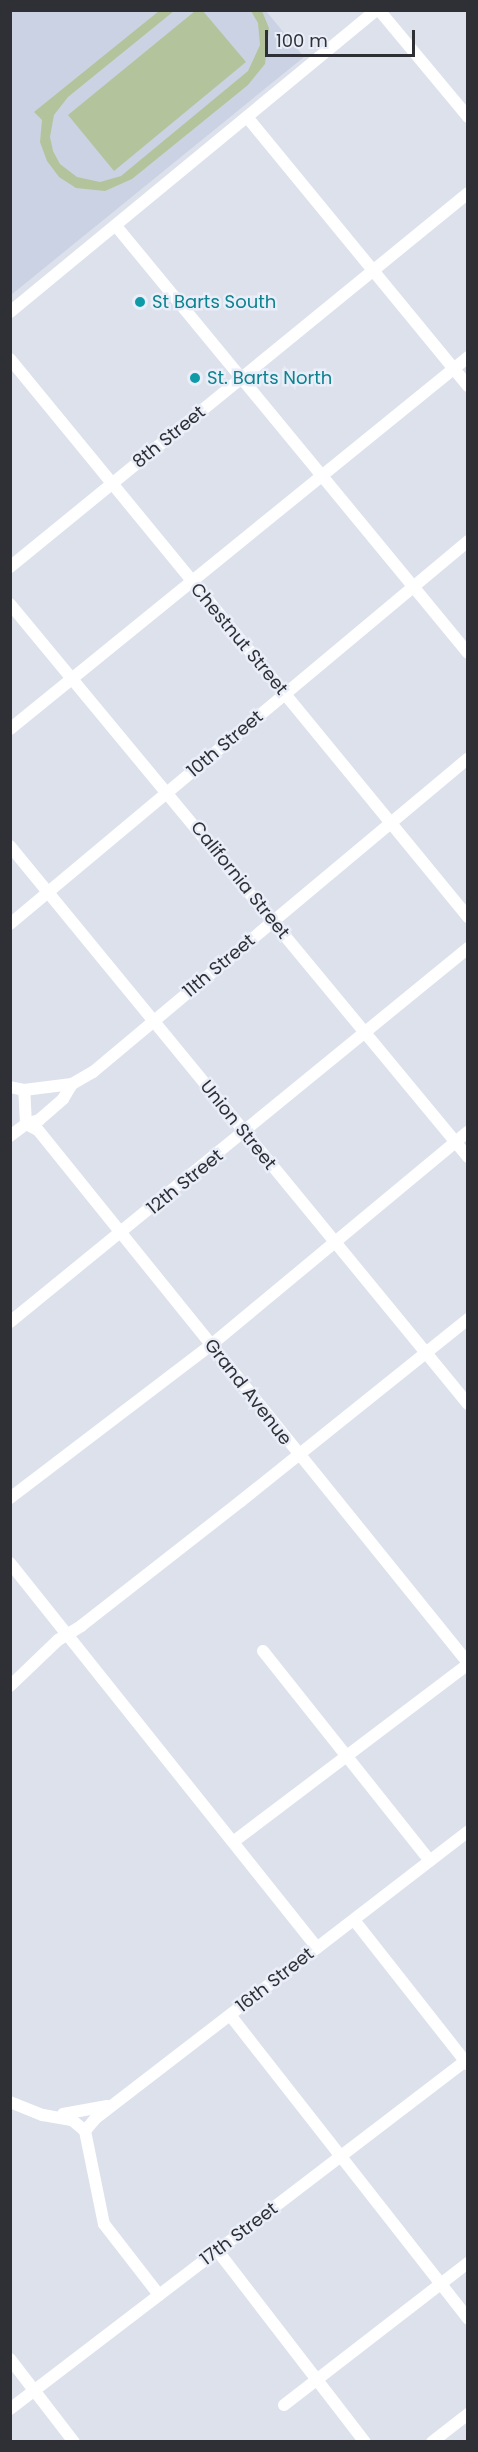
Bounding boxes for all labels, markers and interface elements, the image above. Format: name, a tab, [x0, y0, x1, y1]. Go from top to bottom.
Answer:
scale bar	[268, 18, 418, 56]
text: 100 m	[276, 28, 328, 53]
place label: St Barts South	[152, 291, 276, 313]
marker: St Barts South	[133, 295, 147, 309]
place label: St. Barts North	[207, 367, 332, 389]
marker: St. Barts North	[188, 371, 202, 385]
street label: 8th Street	[128, 401, 210, 473]
street label: Chestnut Street	[186, 579, 292, 699]
street label: 10th Street	[183, 706, 267, 782]
street label: California Street	[186, 817, 294, 943]
street label: 11th Street	[179, 930, 259, 1002]
street label: Union Street	[195, 1076, 281, 1174]
street label: 12th Street	[143, 1145, 227, 1219]
street label: Grand Avenue	[200, 1335, 296, 1449]
street label: 16th Street	[232, 1943, 318, 2017]
street label: 17th Street	[196, 2198, 282, 2270]

